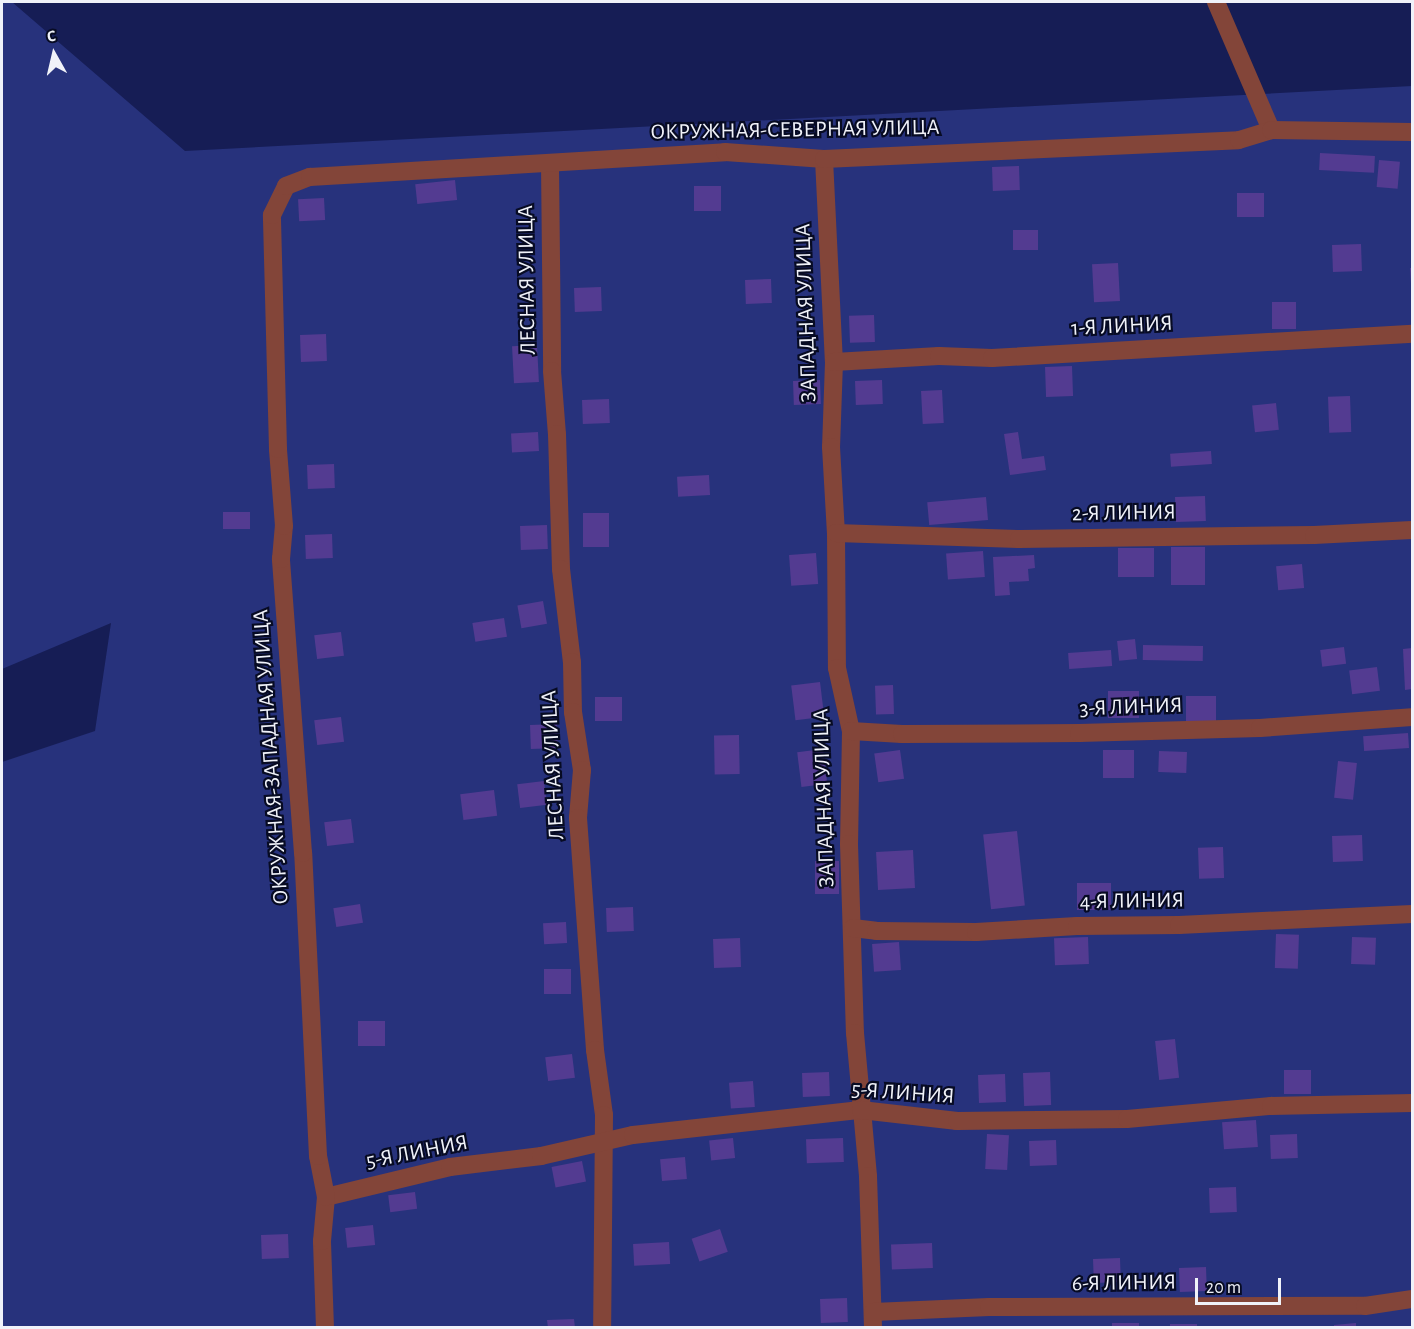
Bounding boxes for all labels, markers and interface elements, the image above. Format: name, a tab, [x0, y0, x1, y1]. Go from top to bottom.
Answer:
north arrow	[24, 24, 84, 84]
text: С	[46, 28, 57, 45]
street label: ОКРУЖНАЯ-СЕВЕРНАЯ УЛИЦА	[650, 114, 940, 146]
street label: ЛЕСНАЯ УЛИЦА	[512, 205, 542, 355]
street label: ЗАПАДНАЯ УЛИЦА	[790, 223, 822, 403]
street label: 1-Я ЛИНИЯ	[1071, 310, 1173, 342]
street label: 2-Я ЛИНИЯ	[1072, 499, 1176, 527]
street label: ОКРУЖНАЯ-ЗАПАДНАЯ УЛИЦА	[248, 609, 294, 905]
street label: ЛЕСНАЯ УЛИЦА	[536, 690, 570, 840]
street label: 3-Я ЛИНИЯ	[1079, 692, 1183, 722]
street label: ЗАПАДНАЯ УЛИЦА	[808, 708, 840, 888]
street label: 4-Я ЛИНИЯ	[1079, 887, 1185, 915]
street label: 5-Я ЛИНИЯ	[851, 1076, 955, 1110]
street label: 5-Я ЛИНИЯ	[364, 1129, 470, 1175]
scale bar	[1198, 1266, 1284, 1304]
street label: 6-Я ЛИНИЯ	[1072, 1269, 1176, 1297]
text: 20 m	[1206, 1279, 1241, 1297]

